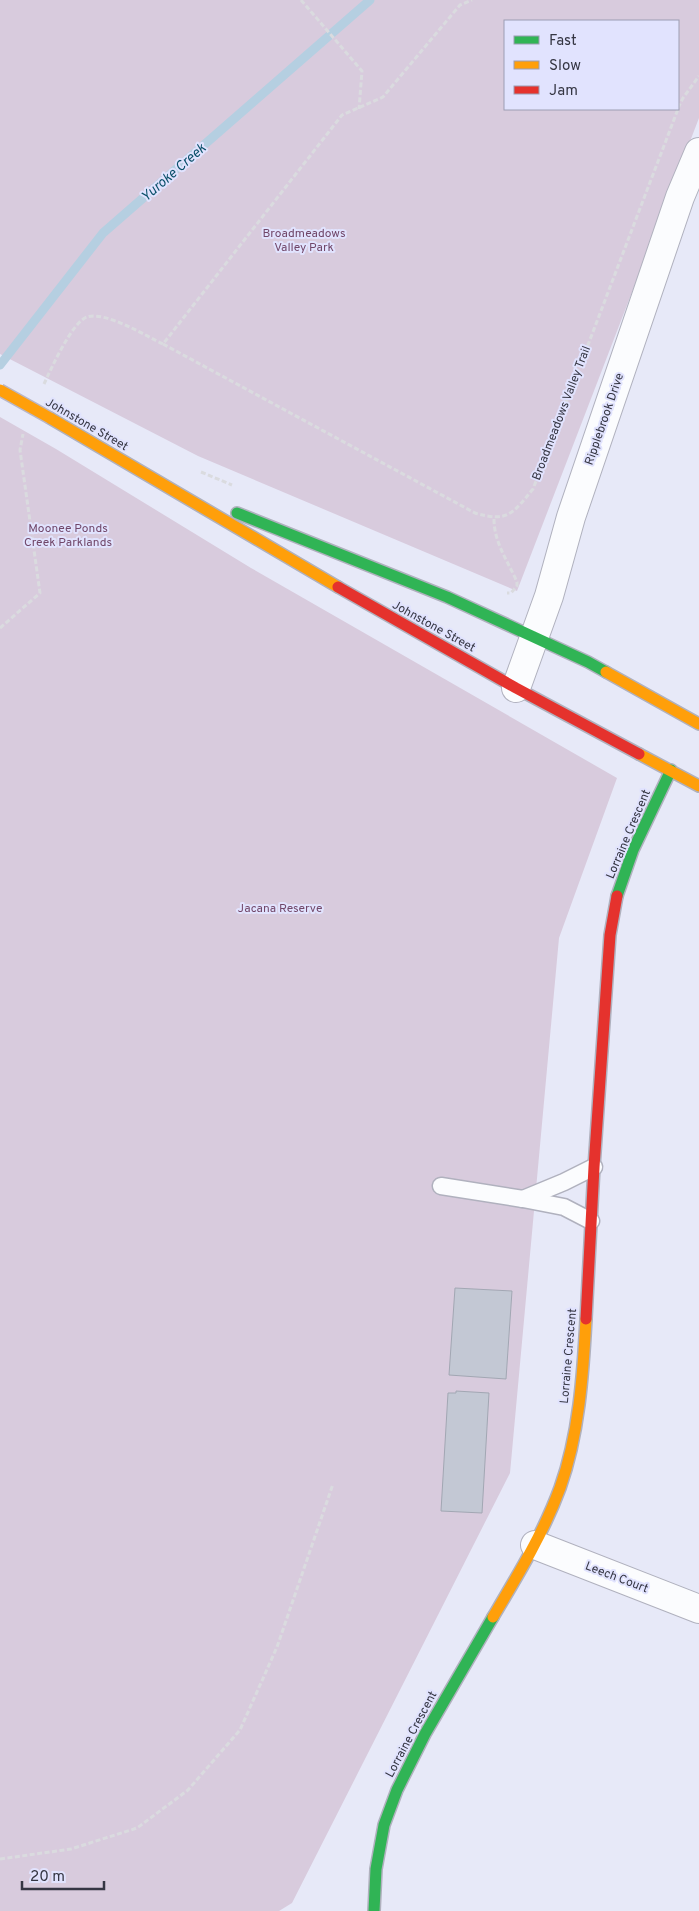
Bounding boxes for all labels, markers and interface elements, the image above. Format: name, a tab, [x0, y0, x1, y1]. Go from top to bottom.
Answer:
legend	[504, 20, 679, 110]
text: Fast	[549, 32, 577, 51]
text: Slow	[549, 57, 581, 76]
text: Jam	[549, 82, 578, 101]
water label: Yuroke Creek	[138, 140, 211, 206]
park label: Broadmeadows Valley Park	[262, 226, 346, 256]
street label: Broadmeadows Valley Trail	[529, 344, 595, 483]
street label: Ripplebrook Drive	[582, 371, 628, 467]
street label: Johnstone Street	[42, 395, 131, 455]
park label: Moonee Ponds Creek Parklands	[24, 521, 112, 551]
street label: Johnstone Street	[389, 597, 478, 656]
street label: Lorraine Crescent	[603, 787, 655, 882]
park label: Jacana Reserve	[238, 901, 322, 917]
street label: Lorraine Crescent	[557, 1308, 581, 1404]
street label: Leech Court	[583, 1559, 650, 1597]
street label: Lorraine Crescent	[382, 1688, 441, 1780]
scale bar	[22, 1858, 105, 1890]
text: 20 m	[30, 1868, 65, 1887]

